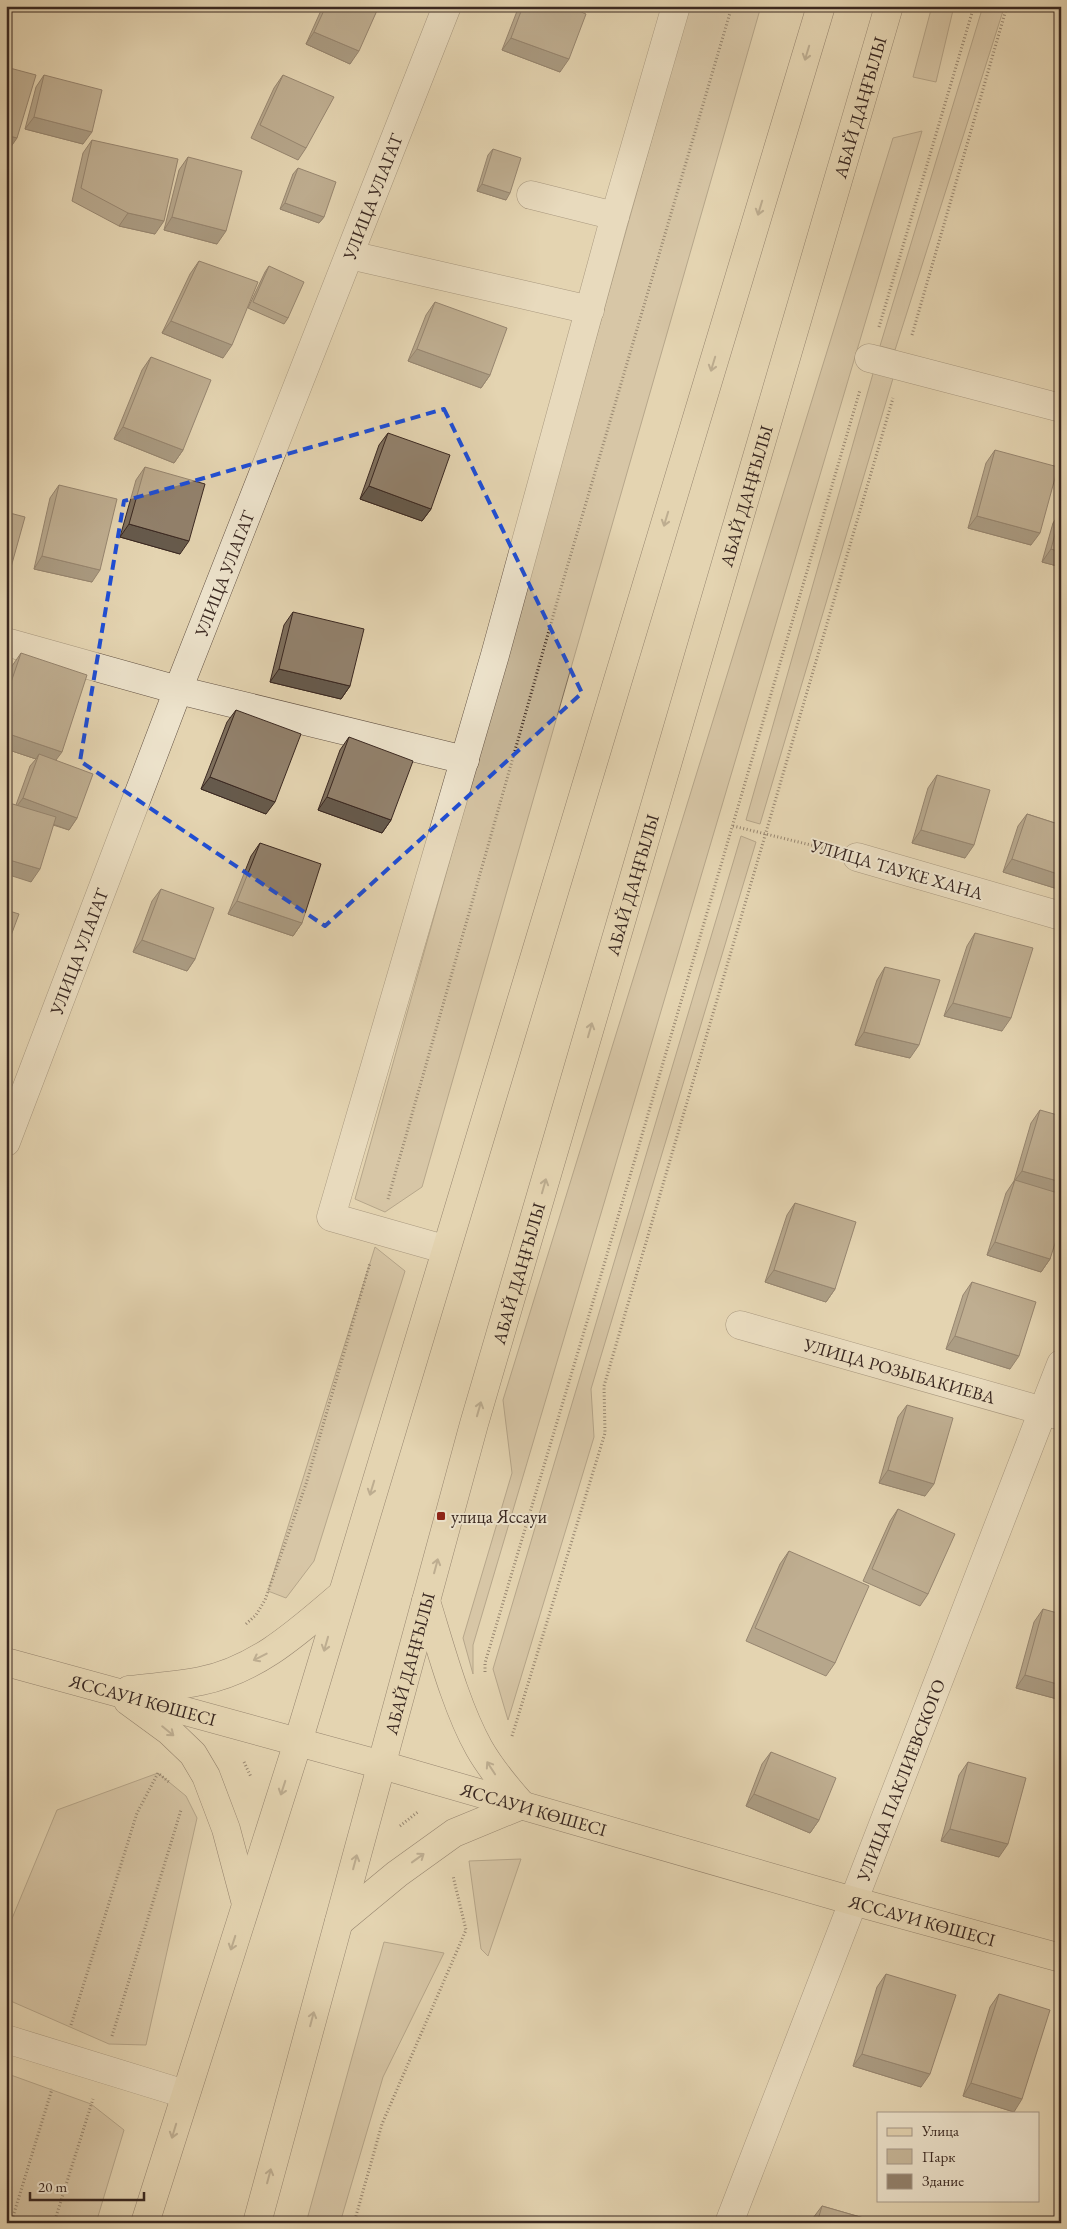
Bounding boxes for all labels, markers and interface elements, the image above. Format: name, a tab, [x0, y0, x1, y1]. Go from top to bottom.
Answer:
street label: АБАЙ ДАҢҒЫЛЫ	[828, 33, 891, 182]
one-way arrow	[802, 45, 811, 60]
street label: УЛИЦА УЛАГАТ	[337, 129, 408, 264]
one-way arrow	[754, 200, 764, 216]
one-way arrow	[707, 356, 717, 372]
street label: АБАЙ ДАҢҒЫЛЫ	[714, 422, 777, 570]
street label: УЛИЦА УЛАГАТ	[188, 506, 259, 641]
one-way arrow	[660, 511, 670, 527]
street label: АБАЙ ДАҢҒЫЛЫ	[600, 811, 664, 959]
street label: УЛИЦА ТАУКЕ ХАНА	[807, 833, 987, 905]
street label: УЛИЦА УЛАГАТ	[44, 884, 113, 1019]
one-way arrow	[585, 1022, 595, 1038]
one-way arrow	[539, 1178, 549, 1194]
street label: АБАЙ ДАҢҒЫЛЫ	[486, 1200, 550, 1348]
street label: УЛИЦА РОЗЫБАКИЕВА	[800, 1332, 999, 1409]
one-way arrow	[474, 1402, 484, 1418]
one-way arrow	[367, 1480, 377, 1496]
place label: улица Яссауи	[451, 1505, 548, 1528]
marker: улица Яссауи	[435, 1510, 447, 1522]
one-way arrow	[432, 1558, 441, 1574]
street label: АБАЙ ДАҢҒЫЛЫ	[378, 1589, 439, 1738]
one-way arrow	[321, 1636, 331, 1652]
one-way arrow	[253, 1653, 268, 1662]
street label: ЯССАУИ КӨШЕСІ	[66, 1668, 219, 1731]
street label: УЛИЦА ПАКЛИЕВСКОГО	[850, 1675, 950, 1885]
one-way arrow	[161, 1726, 174, 1737]
one-way arrow	[486, 1761, 496, 1775]
street label: ЯССАУИ КӨШЕСІ	[457, 1777, 610, 1841]
one-way arrow	[277, 1780, 287, 1796]
one-way arrow	[411, 1853, 425, 1863]
one-way arrow	[351, 1855, 361, 1871]
street label: ЯССАУИ КӨШЕСІ	[846, 1889, 998, 1951]
one-way arrow	[228, 1935, 238, 1951]
one-way arrow	[308, 2011, 318, 2027]
legend	[877, 2112, 1040, 2202]
text: Улица	[921, 2121, 959, 2140]
one-way arrow	[168, 2123, 178, 2139]
text: Парк	[922, 2147, 955, 2166]
one-way arrow	[265, 2168, 275, 2184]
scale bar	[30, 2169, 144, 2201]
text: Здание	[922, 2171, 964, 2190]
text: 20 m	[38, 2177, 67, 2196]

